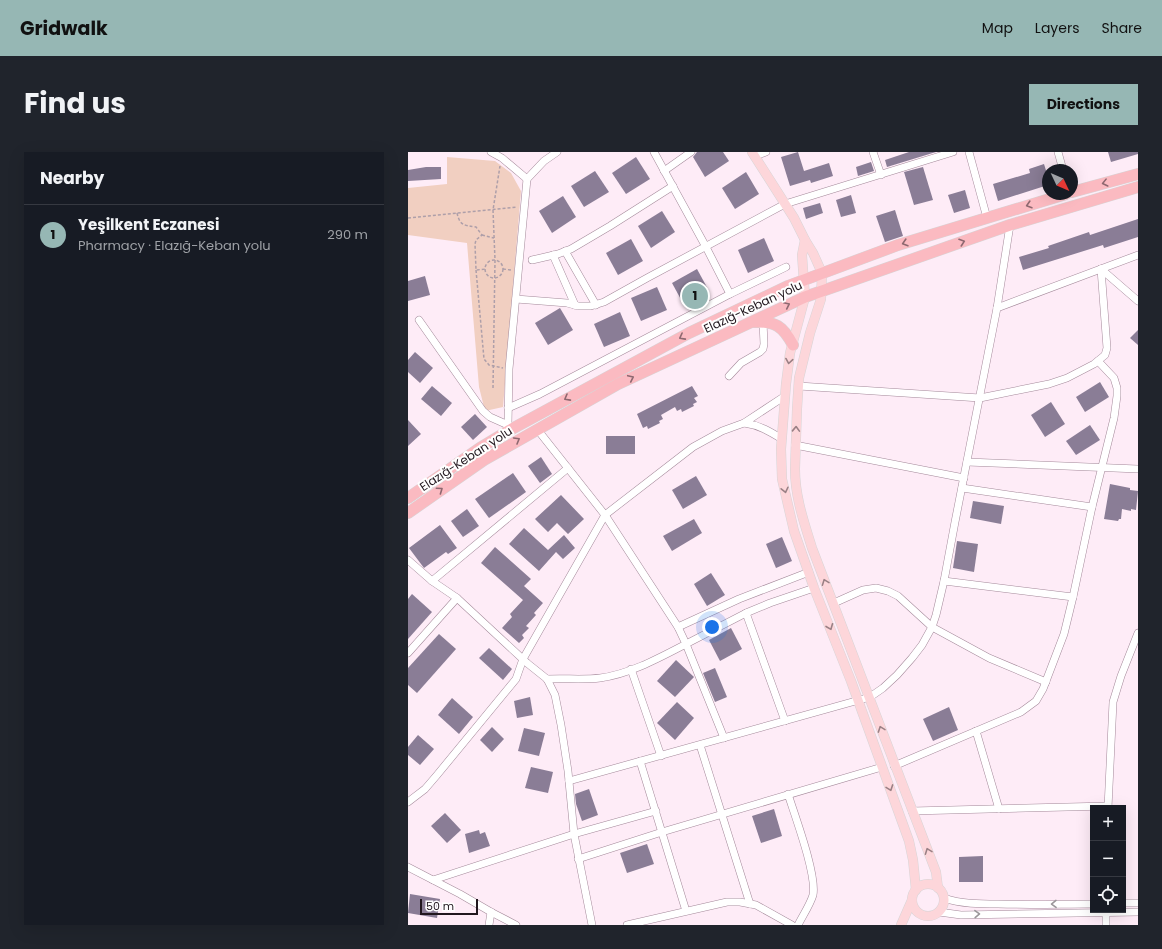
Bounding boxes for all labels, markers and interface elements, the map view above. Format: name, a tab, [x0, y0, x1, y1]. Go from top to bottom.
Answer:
text: Gridwalk	[20, 15, 108, 42]
text: Map	[982, 18, 1013, 38]
text: Layers	[1035, 18, 1079, 38]
text: Share	[1101, 18, 1142, 38]
text: Find us	[24, 84, 126, 123]
button: Directions	[1029, 84, 1138, 125]
north arrow	[1042, 164, 1078, 200]
text: Nearby	[40, 166, 104, 190]
one-way arrow	[1102, 178, 1108, 186]
one-way arrow	[1026, 200, 1033, 209]
text: Yeşilkent Eczanesi	[78, 214, 219, 235]
text: 1	[51, 225, 55, 244]
text: 290 m	[327, 225, 368, 244]
text: Pharmacy · Elazığ-Keban yolu	[78, 236, 271, 255]
one-way arrow	[901, 238, 908, 247]
one-way arrow	[958, 238, 965, 247]
street label: Elazığ-Keban yolu	[701, 276, 805, 337]
pin: 1	[682, 281, 708, 311]
one-way arrow	[783, 302, 790, 310]
one-way arrow	[679, 332, 686, 340]
one-way arrow	[785, 358, 794, 364]
one-way arrow	[627, 375, 635, 383]
one-way arrow	[564, 394, 571, 401]
street label: Elazığ-Keban yolu	[416, 422, 515, 495]
one-way arrow	[792, 426, 800, 432]
one-way arrow	[513, 438, 520, 445]
one-way arrow	[436, 487, 443, 495]
one-way arrow	[780, 487, 788, 494]
one-way arrow	[822, 578, 830, 585]
your location	[702, 617, 722, 637]
one-way arrow	[825, 623, 833, 630]
one-way arrow	[878, 726, 886, 733]
one-way arrow	[885, 784, 893, 791]
map controls	[1090, 805, 1126, 913]
button: +	[1090, 805, 1126, 841]
button: −	[1090, 841, 1126, 877]
one-way arrow	[924, 847, 932, 854]
button: locate	[1090, 877, 1126, 913]
scale bar	[420, 897, 478, 916]
text: 50 m	[426, 898, 454, 914]
one-way arrow	[1051, 900, 1057, 908]
one-way arrow	[974, 910, 980, 918]

